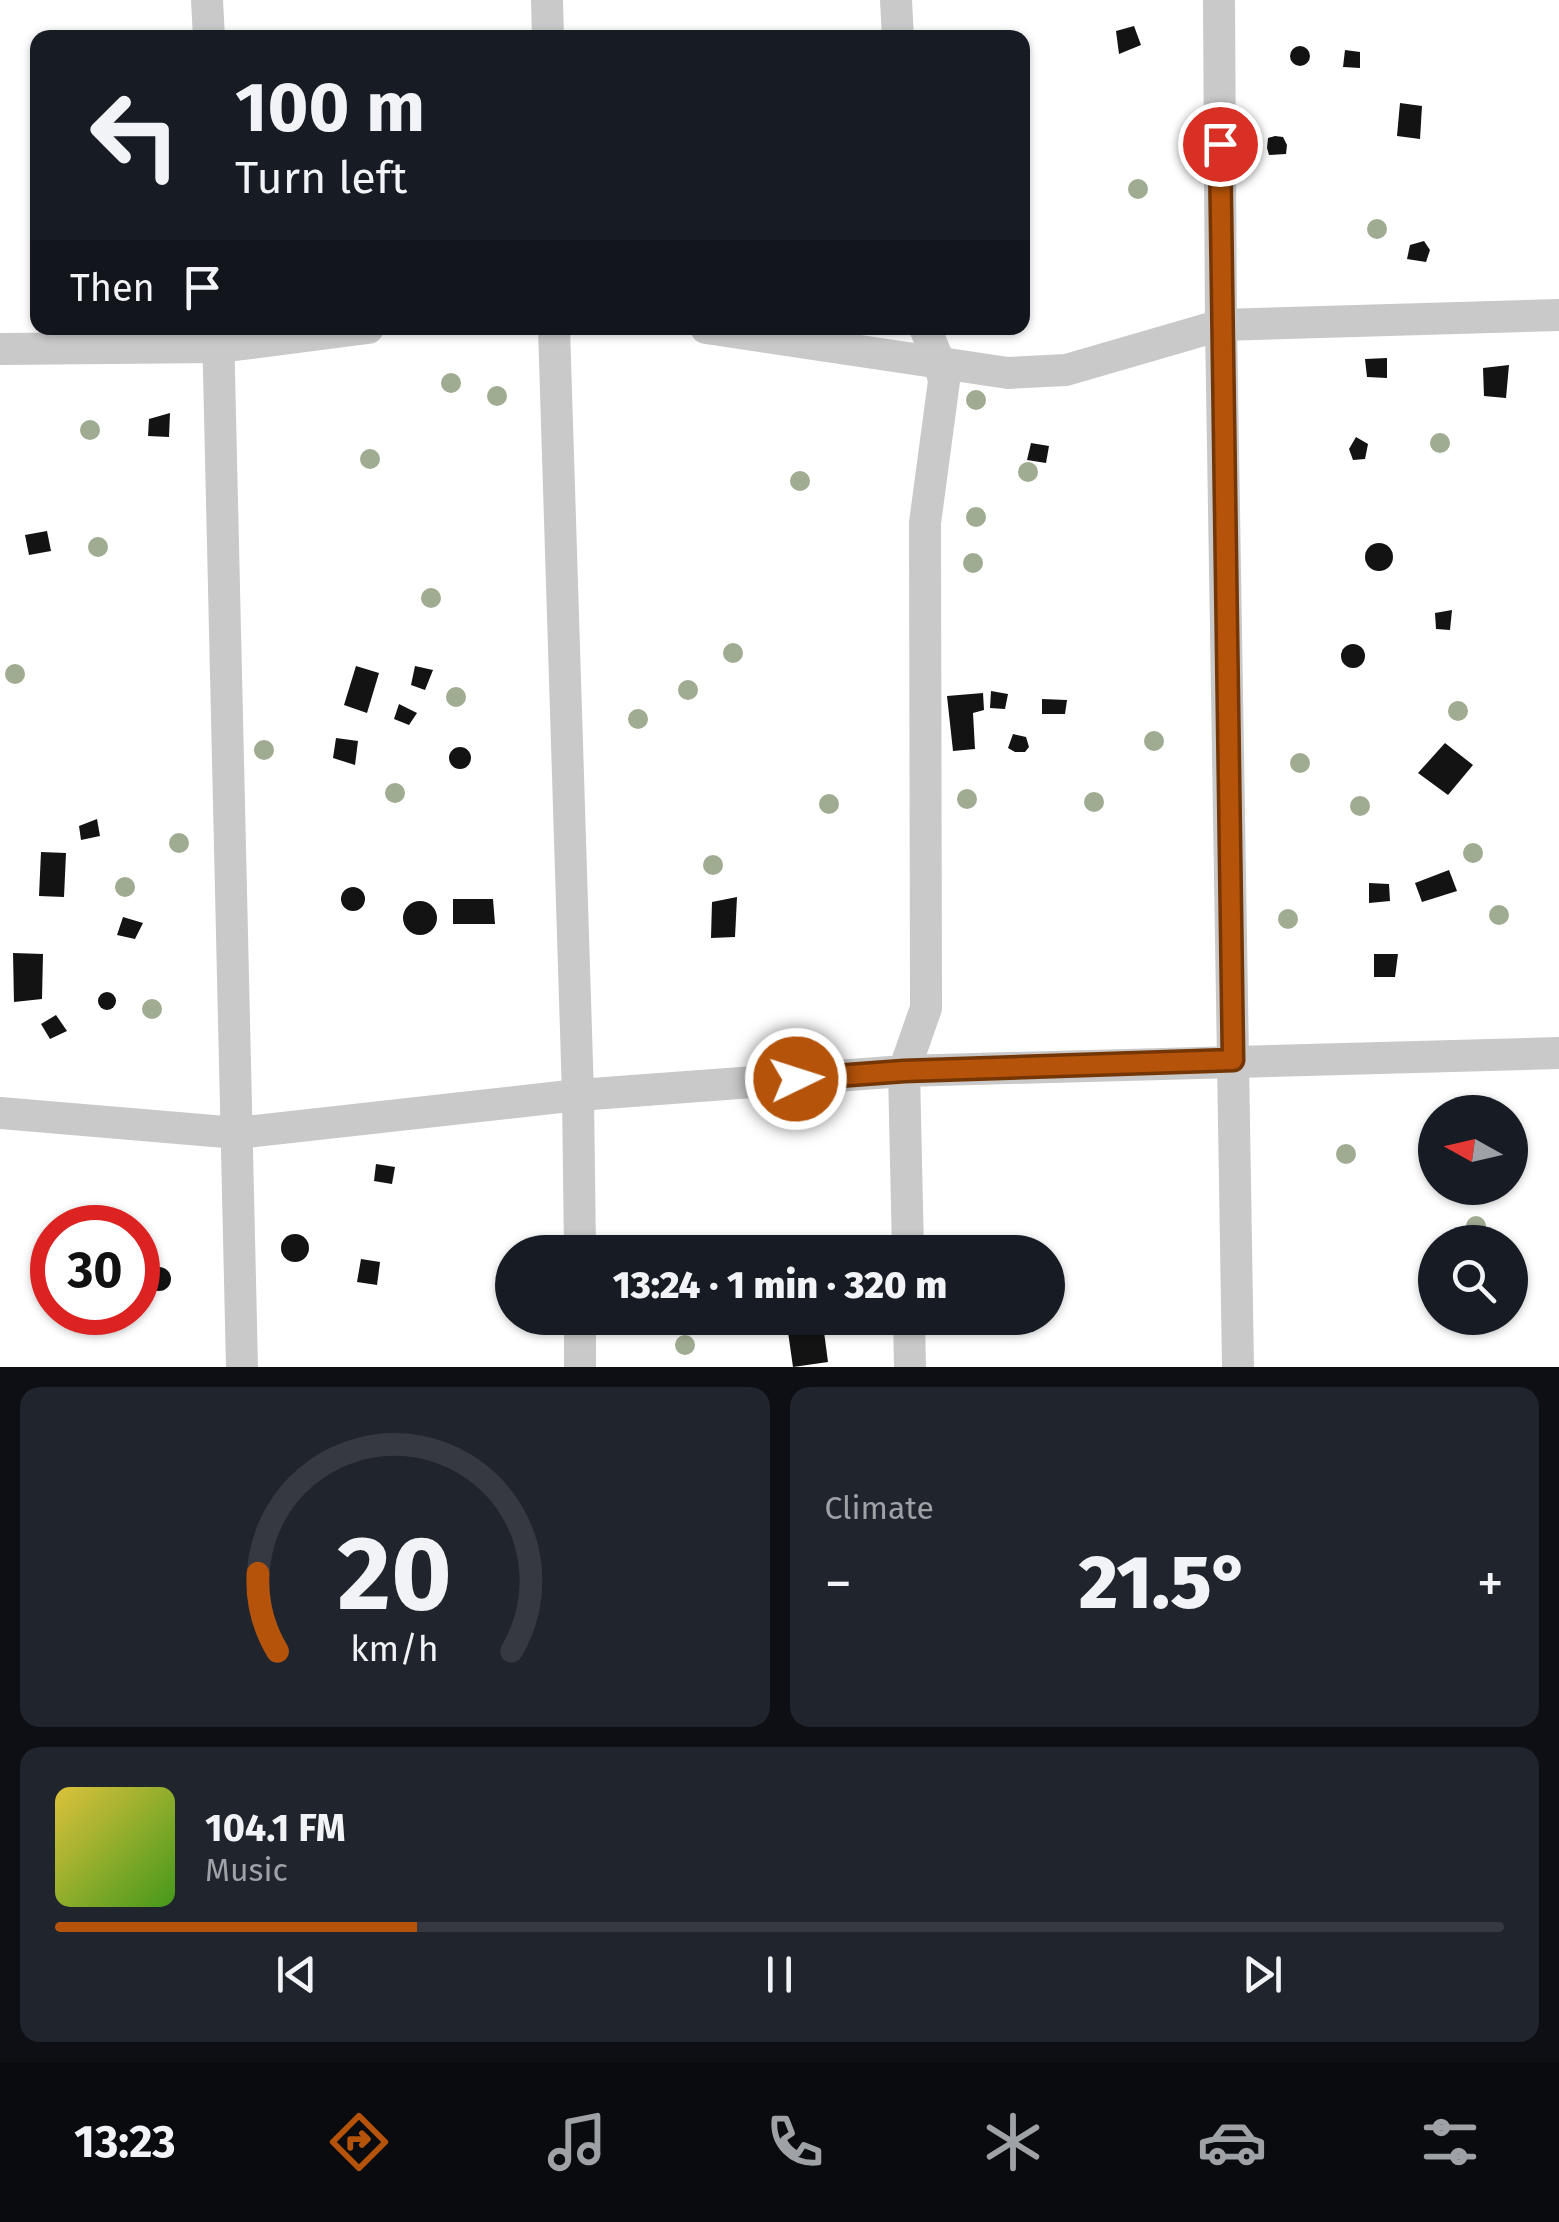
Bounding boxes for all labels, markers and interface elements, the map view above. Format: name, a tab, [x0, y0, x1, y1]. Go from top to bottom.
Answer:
text: 100 m	[235, 66, 425, 150]
icon: left	[70, 70, 200, 200]
pin	[1178, 102, 1263, 187]
icon: arrive	[1193, 117, 1248, 172]
text: Turn left	[235, 151, 407, 205]
icon: arrive	[175, 260, 230, 315]
text: Then	[70, 265, 155, 311]
position arrow	[744, 1027, 848, 1131]
north arrow	[1418, 1095, 1528, 1205]
map controls	[1418, 1095, 1528, 1335]
speed limit sign: 30	[30, 1205, 160, 1335]
button: search	[1418, 1225, 1528, 1335]
text: 13:24 · 1 min · 320 m	[613, 1262, 947, 1308]
text: Climate	[825, 1489, 934, 1527]
text: 20	[337, 1512, 452, 1637]
text: 21.5°	[1079, 1538, 1250, 1628]
text: −	[825, 1551, 852, 1617]
text: +	[1477, 1551, 1504, 1617]
text: km/h	[351, 1628, 439, 1670]
text: 104.1 FM	[205, 1805, 346, 1851]
text: Music	[205, 1851, 288, 1889]
icon: previous	[269, 1947, 324, 2002]
icon: pause	[752, 1947, 807, 2002]
icon: next	[1235, 1947, 1290, 2002]
icon: directions	[324, 2107, 394, 2177]
icon: music	[542, 2107, 612, 2177]
icon: phone	[760, 2107, 830, 2177]
icon: climate	[978, 2107, 1048, 2177]
icon: car	[1197, 2107, 1267, 2177]
icon: filters	[1415, 2107, 1485, 2177]
text: 13:23	[74, 2115, 176, 2169]

